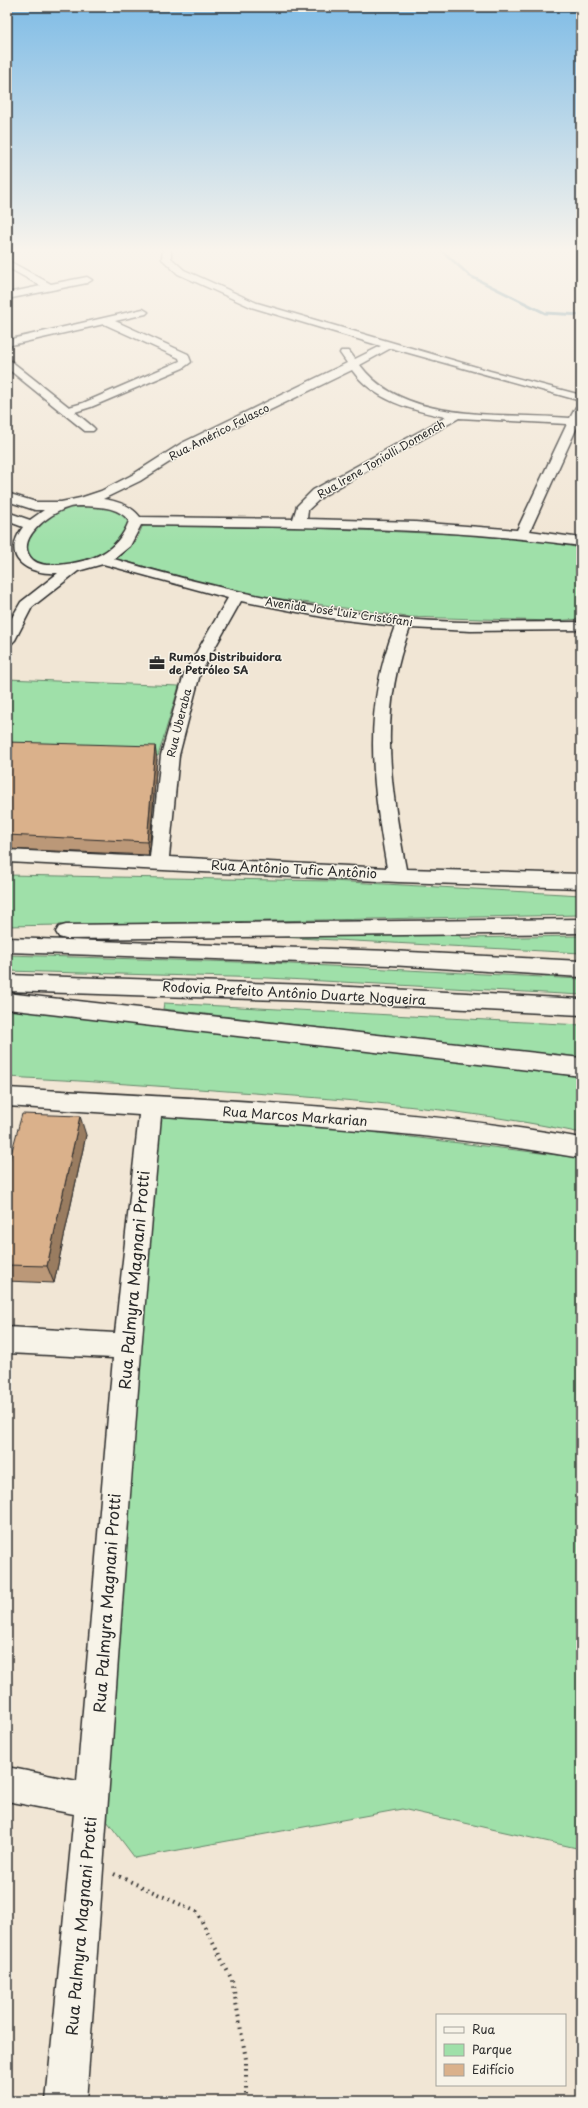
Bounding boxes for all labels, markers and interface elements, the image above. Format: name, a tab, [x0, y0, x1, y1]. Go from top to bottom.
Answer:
street label: Rua Américo Falasco	[166, 399, 272, 464]
street label: Rua Irene Toniolli Domench	[314, 415, 448, 502]
street label: Avenida José Luiz Cristófani	[264, 593, 414, 630]
place label: Rumos Distribuidora de Petróleo SA	[169, 648, 282, 678]
office icon: Rumos Distribuidora de Petróleo SA	[148, 654, 166, 672]
street label: Rua Uberaba	[162, 687, 195, 759]
street label: Rua Antônio Tufic Antônio	[210, 855, 378, 882]
street label: Rodovia Prefeito Antônio Duarte Nogueira	[162, 976, 427, 1009]
street label: Rua Marcos Markarian	[222, 1101, 368, 1130]
street label: Rua Palmyra Magnani Protti	[111, 1169, 155, 1391]
street label: Rua Palmyra Magnani Protti	[86, 1492, 126, 1713]
street label: Rua Palmyra Magnani Protti	[58, 1815, 102, 2037]
legend	[436, 2014, 566, 2086]
text: Rua	[472, 2020, 496, 2038]
text: Parque	[472, 2040, 512, 2058]
text: Edifício	[472, 2060, 514, 2078]

